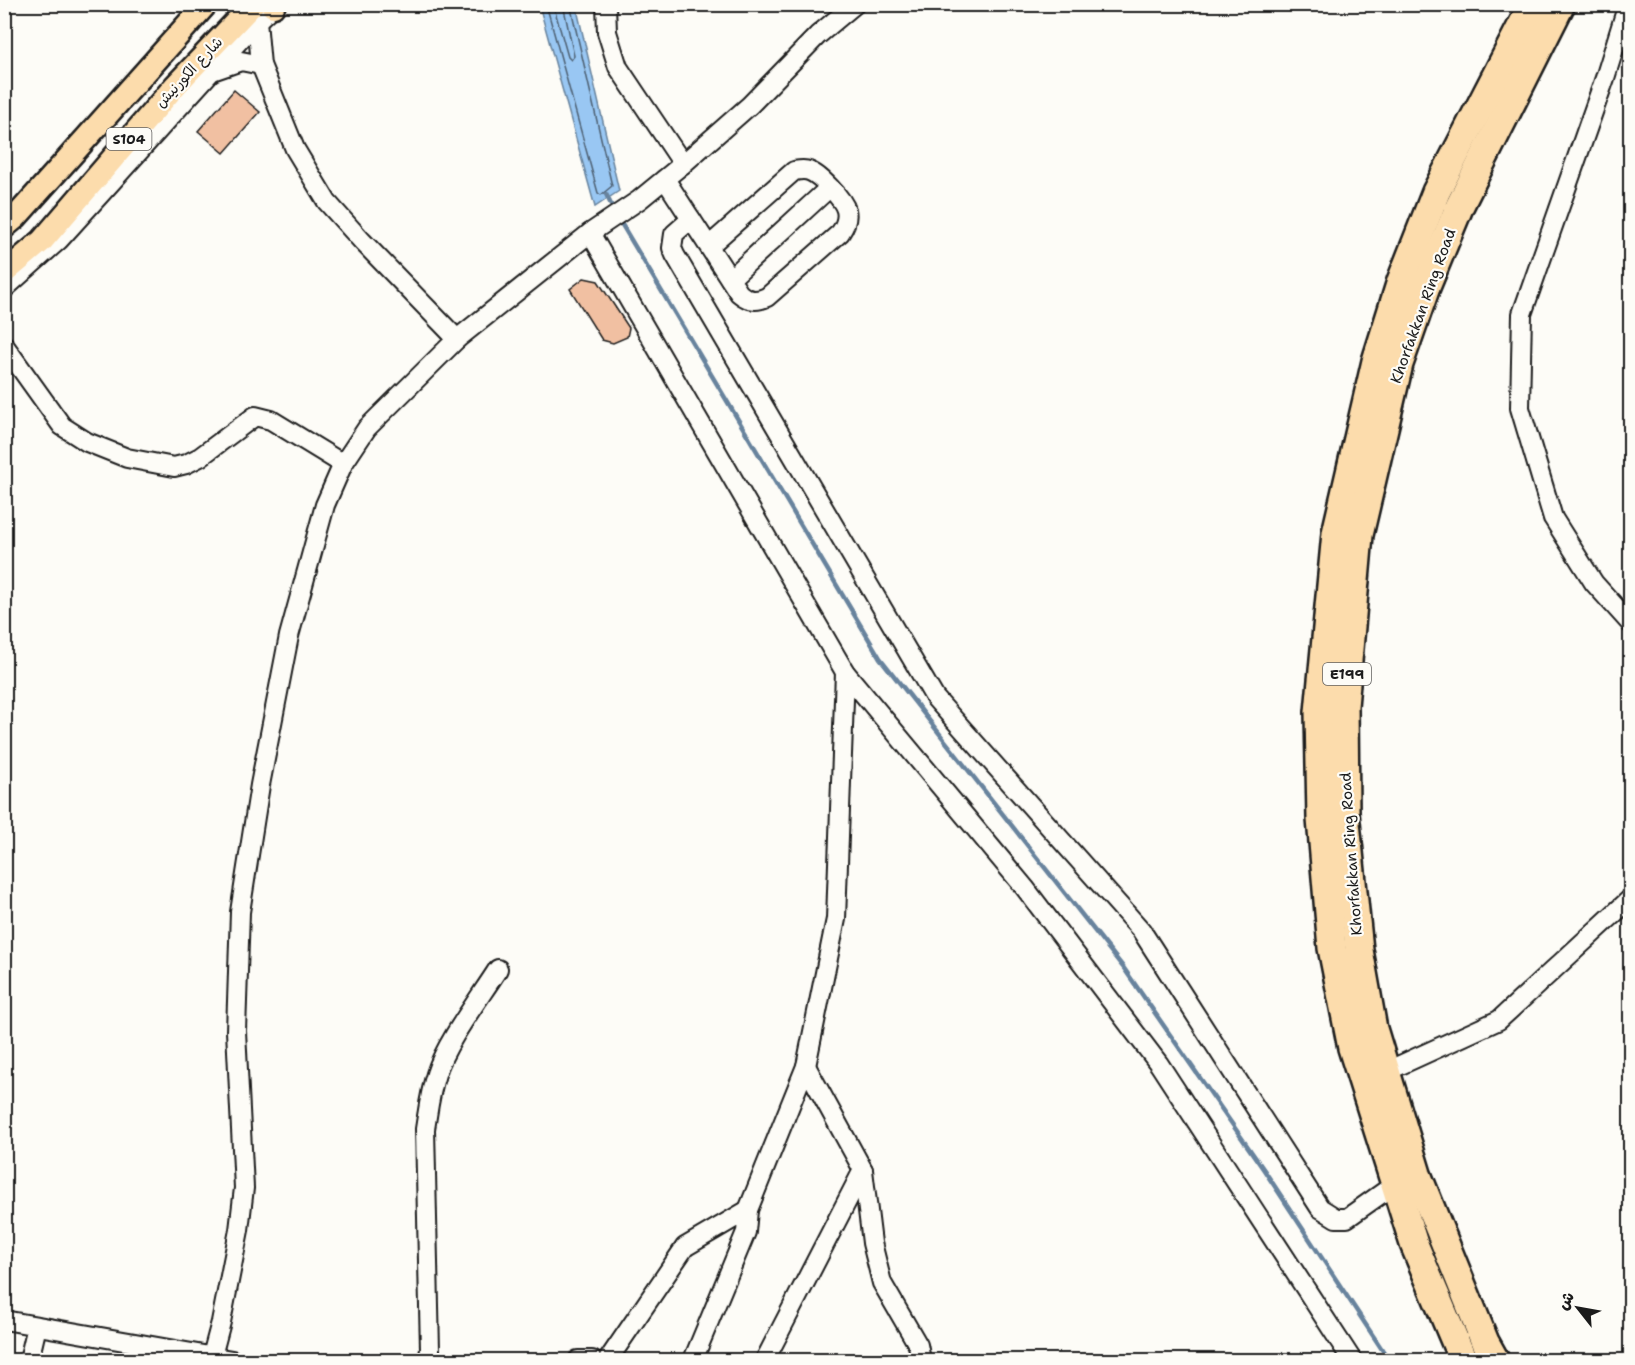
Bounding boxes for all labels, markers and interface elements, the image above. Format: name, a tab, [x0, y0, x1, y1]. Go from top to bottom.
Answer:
street label: شارع الكورنيش	[151, 32, 227, 112]
road number: S104	[106, 128, 152, 150]
street label: Khorfakkan Ring Road	[1386, 225, 1461, 386]
road number: E199	[1323, 663, 1371, 685]
street label: Khorfakkan Ring Road	[1335, 771, 1367, 936]
north arrow	[1548, 1278, 1608, 1338]
text: ش	[1552, 1288, 1579, 1313]

